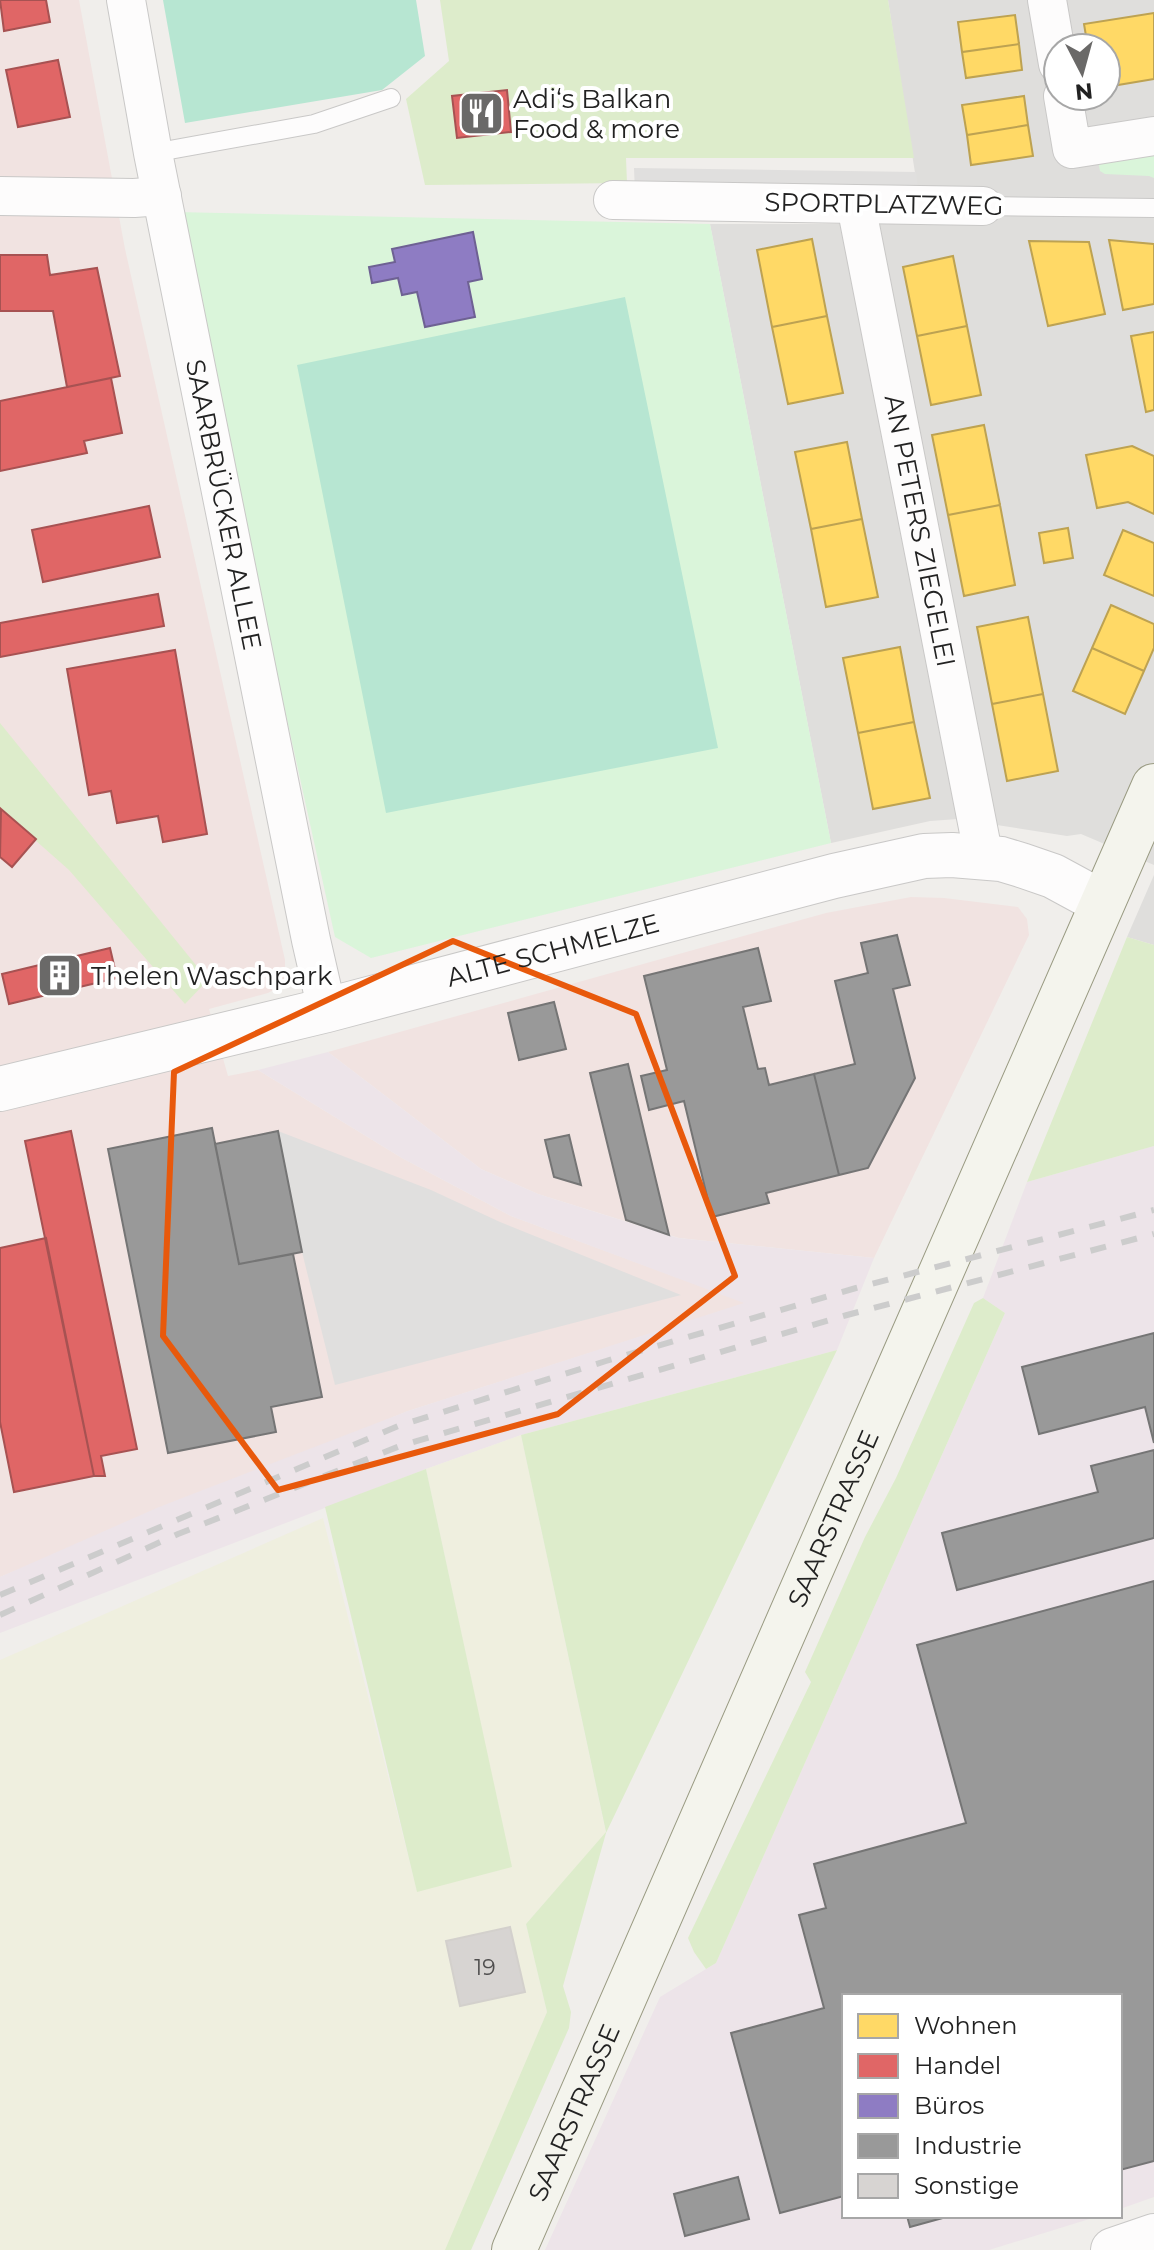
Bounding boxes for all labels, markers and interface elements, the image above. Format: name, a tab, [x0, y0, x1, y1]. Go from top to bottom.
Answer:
north arrow	[1042, 32, 1122, 112]
text: N	[1074, 77, 1094, 106]
place label: Adi‘s Balkan Food & more	[513, 83, 680, 145]
restaurant icon: Adi‘s Balkan Food & more	[458, 90, 506, 138]
street label: SPORTPLATZWEG	[764, 186, 1004, 222]
street label: SAARBRÜCKER ALLEE	[179, 357, 268, 653]
street label: AN PETERS ZIEGELEI	[878, 392, 962, 670]
street label: ALTE SCHMELZE	[443, 907, 663, 994]
building icon: Thelen Waschpark	[36, 952, 84, 1000]
place label: Thelen Waschpark	[91, 960, 333, 992]
street label: SAARSTRASSE	[781, 1425, 886, 1612]
house number: 19	[474, 1954, 496, 1981]
legend	[842, 1994, 1122, 2218]
text: Wohnen	[914, 2011, 1018, 2040]
street label: SAARSTRASSE	[521, 2019, 627, 2206]
text: Handel	[914, 2051, 1001, 2080]
text: Büros	[914, 2091, 984, 2120]
text: Industrie	[914, 2131, 1022, 2160]
text: Sonstige	[914, 2171, 1019, 2200]

